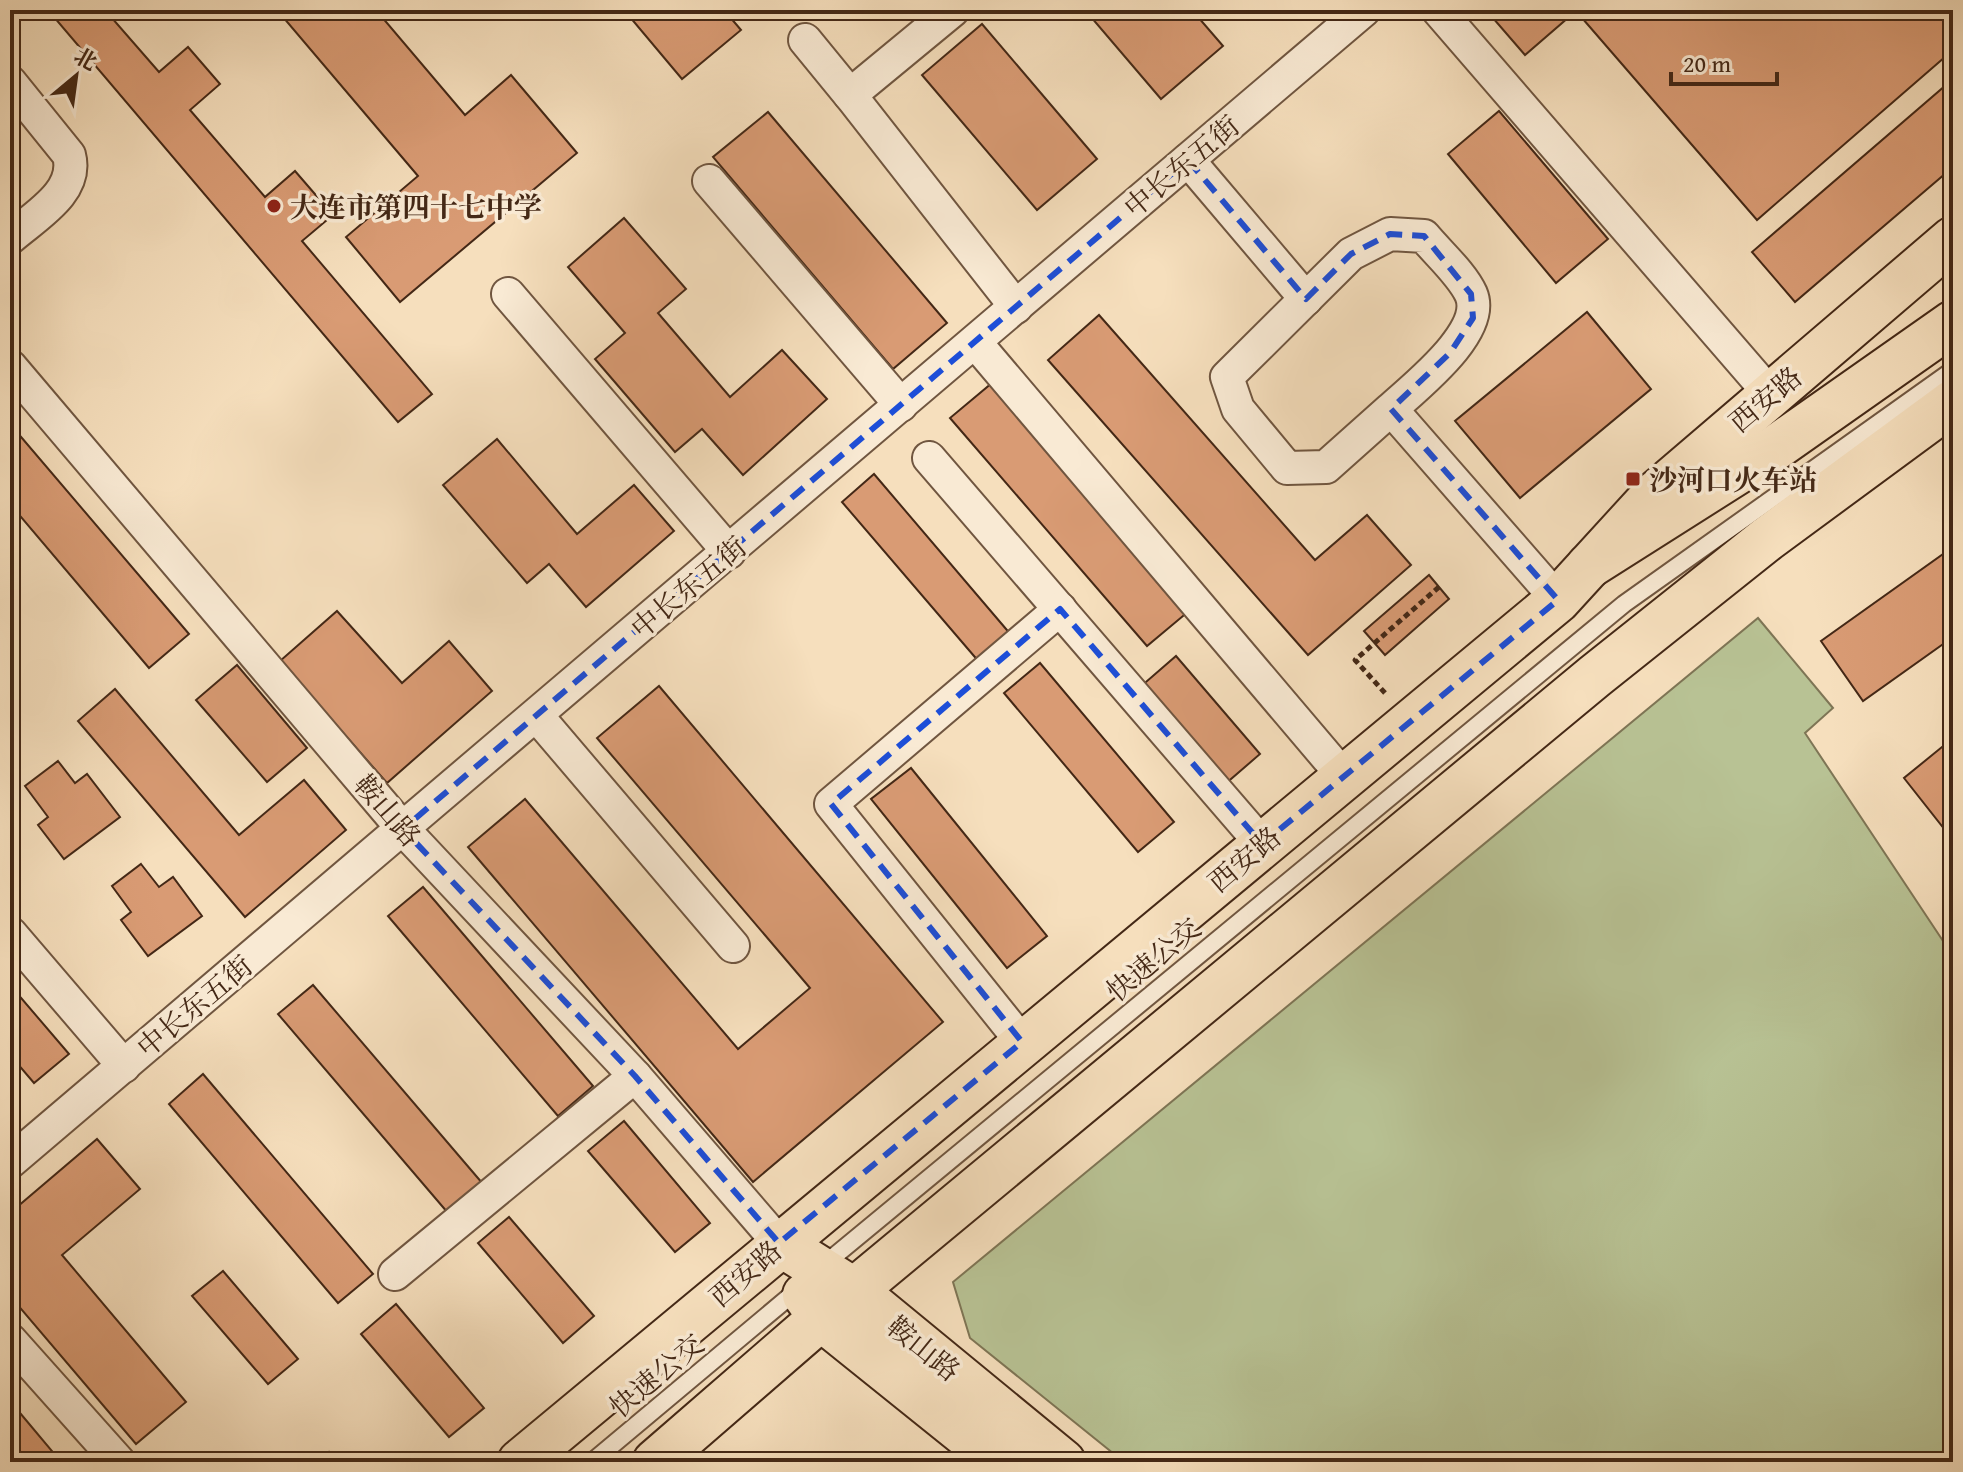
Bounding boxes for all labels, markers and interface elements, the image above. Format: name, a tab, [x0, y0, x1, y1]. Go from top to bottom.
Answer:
north arrow	[36, 36, 116, 116]
scale bar	[1671, 36, 1777, 86]
text: 北	[68, 39, 103, 78]
text: 20 m	[1683, 46, 1731, 81]
street label: 中长东五街	[1114, 105, 1248, 227]
place label: 大连市第四十七中学	[290, 186, 542, 227]
marker: 大连市第四十七中学	[265, 197, 283, 215]
street label: 西安路	[1720, 356, 1810, 442]
place label: 沙河口火车站	[1649, 459, 1817, 500]
marker: 沙河口火车站	[1624, 470, 1642, 488]
street label: 中长东五街	[621, 526, 755, 648]
street label: 鞍山路	[345, 765, 431, 855]
street label: 西安路	[1199, 816, 1289, 902]
street label: 快速公交	[1097, 907, 1209, 1011]
street label: 中长东五街	[127, 945, 261, 1067]
street label: 西安路	[700, 1230, 790, 1316]
street label: 鞍山路	[878, 1306, 970, 1390]
street label: 快速公交	[600, 1323, 712, 1427]

